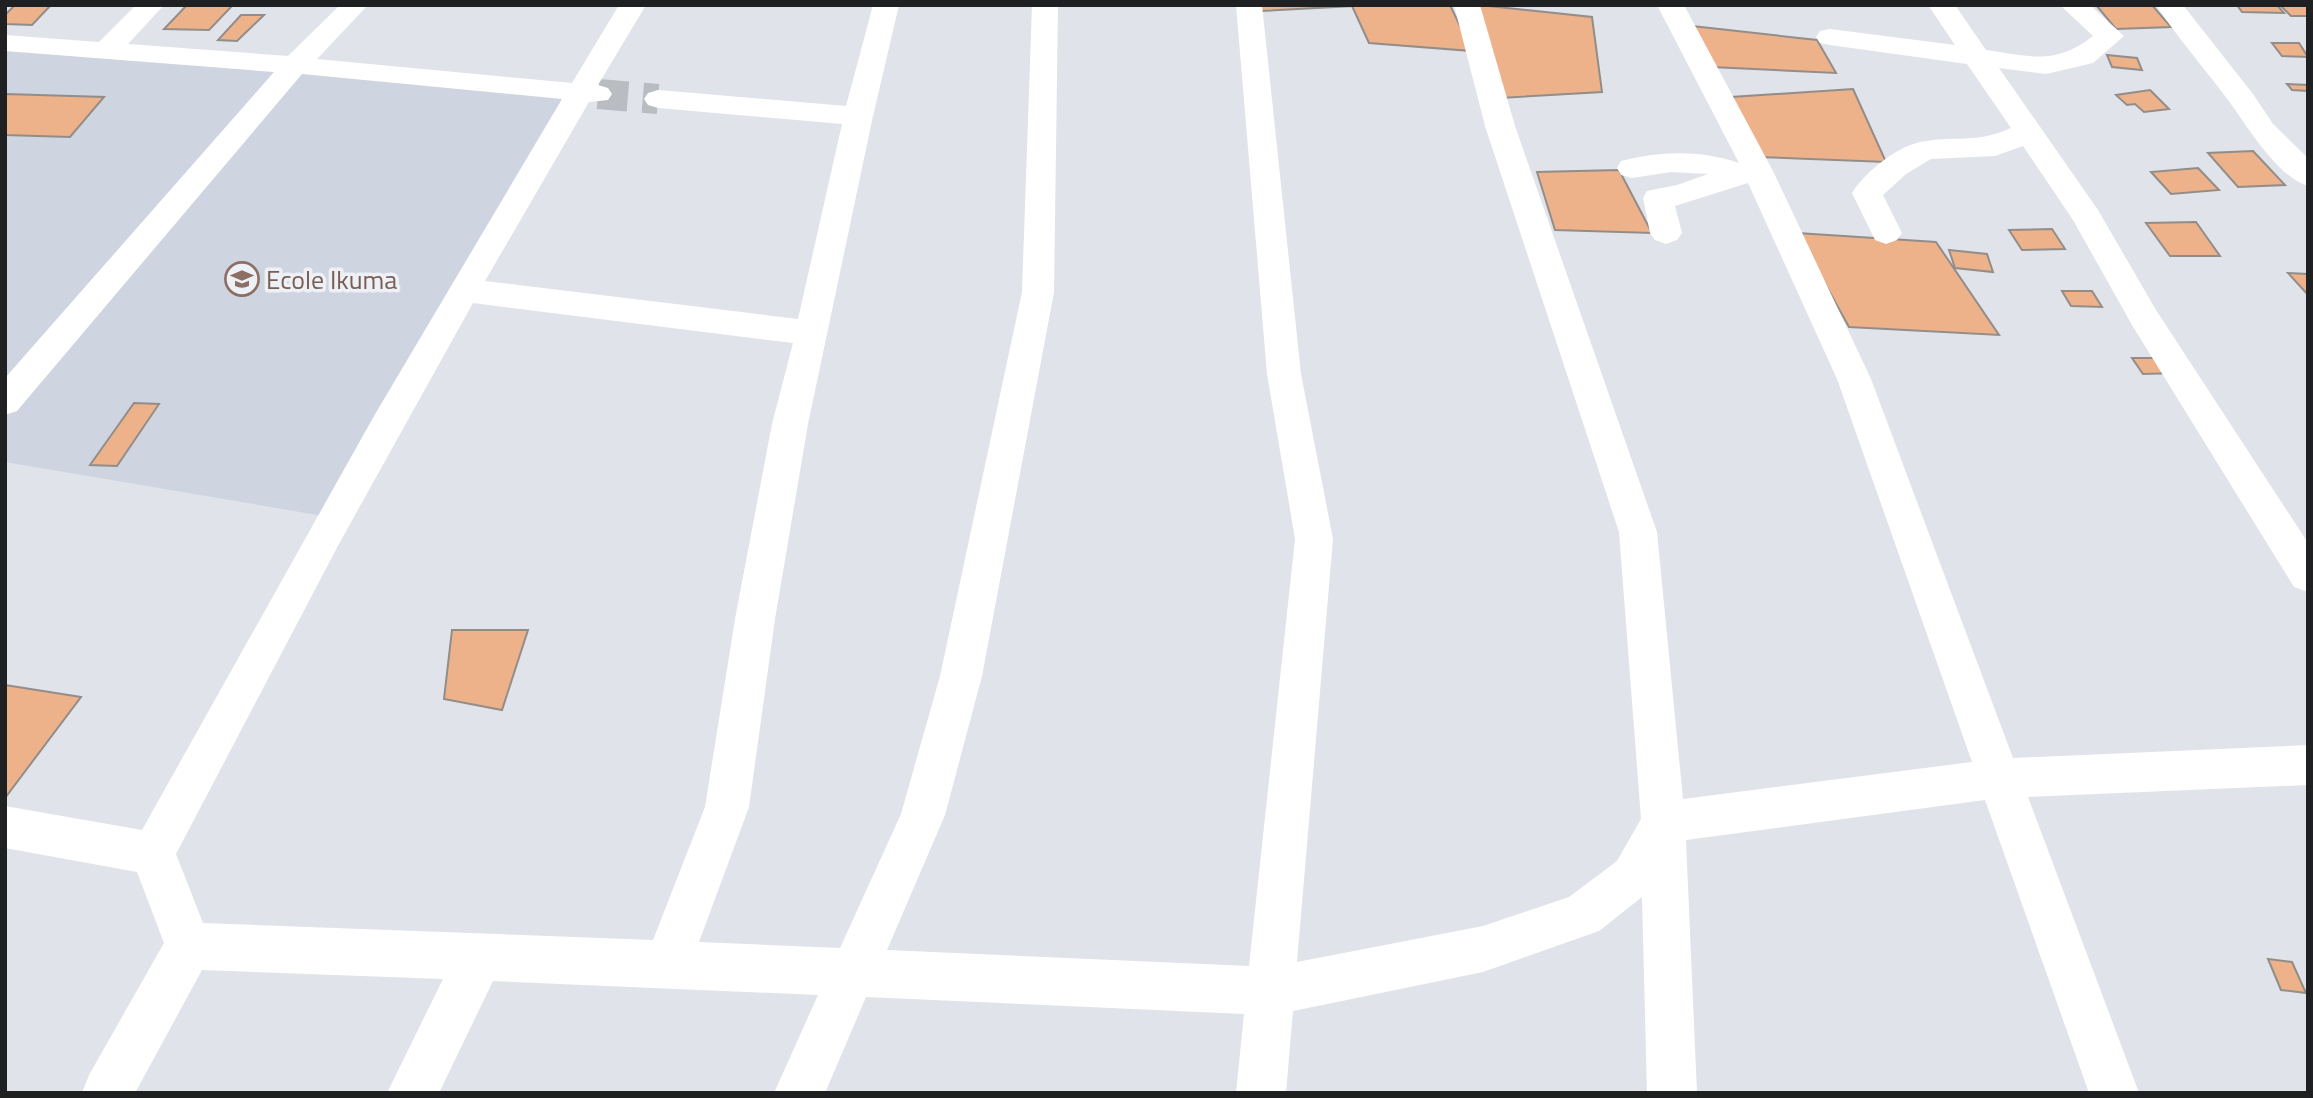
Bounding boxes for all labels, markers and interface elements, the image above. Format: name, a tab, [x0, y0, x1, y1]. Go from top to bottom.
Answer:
school or university icon: Ecole Ikuma	[223, 260, 261, 298]
place label: Ecole Ikuma	[266, 260, 397, 299]

